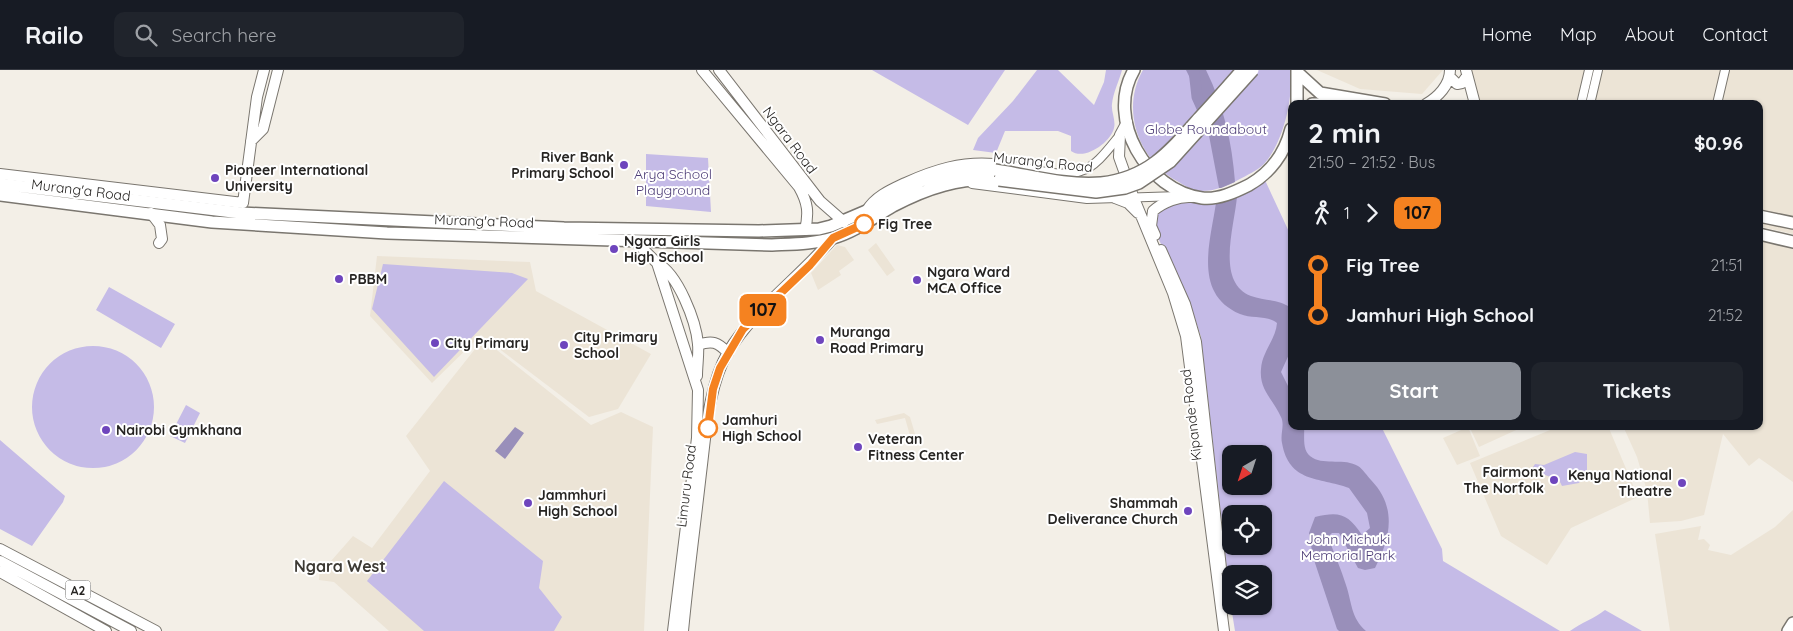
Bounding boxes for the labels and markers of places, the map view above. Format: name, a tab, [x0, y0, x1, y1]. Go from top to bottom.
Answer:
place label: River Bank Primary School	[511, 148, 614, 182]
marker: River Bank Primary School	[618, 159, 630, 171]
place label: Pioneer International University	[225, 161, 368, 195]
marker: Pioneer International University	[209, 172, 221, 184]
marker: Fig Tree	[854, 214, 874, 234]
place label: Fig Tree	[878, 215, 932, 233]
place label: Ngara Girls High School	[624, 232, 704, 266]
marker: Ngara Girls High School	[608, 243, 620, 255]
place label: Ngara Ward MCA Office	[927, 263, 1010, 297]
place label: PBBM	[349, 270, 387, 288]
marker: PBBM	[333, 273, 345, 285]
marker: Ngara Ward MCA Office	[911, 274, 923, 286]
place label: Muranga Road Primary	[830, 323, 924, 357]
place label: City Primary School	[574, 328, 658, 362]
place label: City Primary	[445, 334, 529, 352]
marker: Muranga Road Primary	[814, 334, 826, 346]
marker: City Primary	[429, 337, 441, 349]
marker: City Primary School	[558, 339, 570, 351]
place label: Jamhuri High School	[722, 411, 802, 445]
marker: Jamhuri High School	[698, 418, 718, 438]
place label: Nairobi Gymkhana	[116, 421, 242, 439]
marker: Nairobi Gymkhana	[100, 424, 112, 436]
place label: Veteran Fitness Center	[868, 430, 964, 464]
marker: Veteran Fitness Center	[852, 441, 864, 453]
place label: Fairmont The Norfolk	[1464, 463, 1544, 497]
place label: Kenya National Theatre	[1568, 466, 1672, 500]
marker: Fairmont The Norfolk	[1548, 474, 1560, 486]
marker: Kenya National Theatre	[1676, 477, 1688, 489]
place label: Jammhuri High School	[538, 486, 618, 520]
place label: Shammah Deliverance Church	[1048, 494, 1178, 528]
marker: Jammhuri High School	[522, 497, 534, 509]
marker: Shammah Deliverance Church	[1182, 505, 1194, 517]

